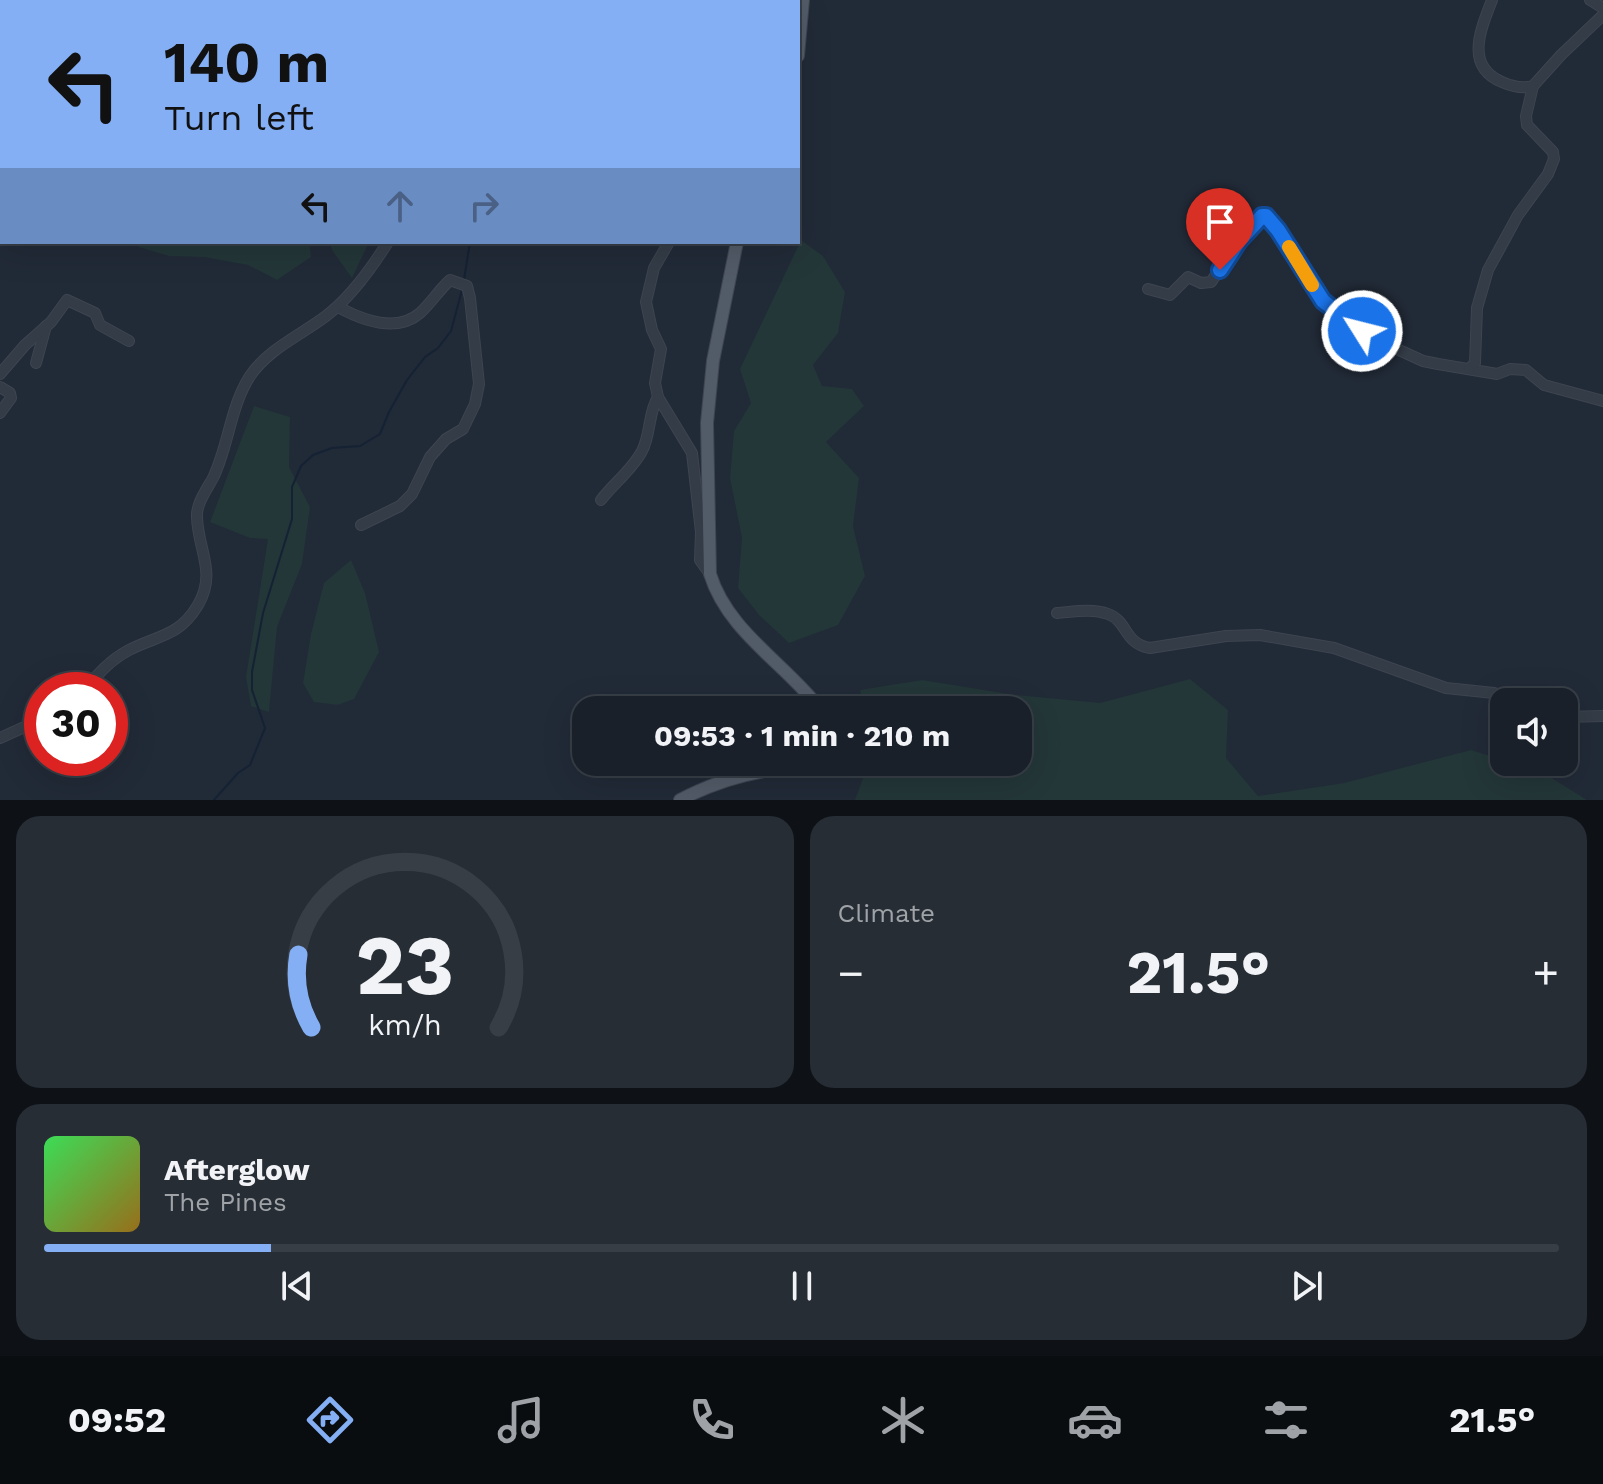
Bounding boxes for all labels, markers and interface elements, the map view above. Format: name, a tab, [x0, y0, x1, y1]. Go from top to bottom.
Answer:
text: 140 m	[164, 30, 329, 96]
icon: left	[32, 32, 136, 136]
text: Turn left	[164, 97, 314, 139]
icon: left	[294, 184, 338, 228]
icon: ahead	[378, 184, 422, 228]
icon: right	[462, 184, 506, 228]
pin	[1186, 188, 1254, 270]
icon: arrive	[1198, 200, 1242, 244]
position arrow	[1320, 289, 1404, 373]
speed limit sign: 30	[24, 672, 128, 776]
map controls	[1490, 688, 1578, 776]
button: sound	[1490, 688, 1578, 776]
text: 09:53 · 1 min · 210 m	[654, 718, 950, 753]
text: Climate	[838, 898, 935, 928]
text: 23	[355, 917, 454, 1014]
text: 21.5°	[1126, 937, 1270, 1008]
text: −	[838, 947, 864, 999]
text: +	[1532, 947, 1559, 999]
text: km/h	[368, 1008, 442, 1042]
text: Afterglow	[164, 1152, 310, 1187]
text: The Pines	[164, 1187, 287, 1217]
icon: previous	[275, 1264, 319, 1308]
icon: pause	[780, 1264, 824, 1308]
icon: next	[1285, 1264, 1329, 1308]
icon: directions	[302, 1392, 358, 1448]
icon: music	[493, 1392, 549, 1448]
icon: phone	[684, 1392, 740, 1448]
icon: climate	[875, 1392, 931, 1448]
icon: car	[1067, 1392, 1123, 1448]
icon: filters	[1258, 1392, 1314, 1448]
text: 09:52	[68, 1399, 166, 1441]
text: 21.5°	[1449, 1399, 1535, 1441]

